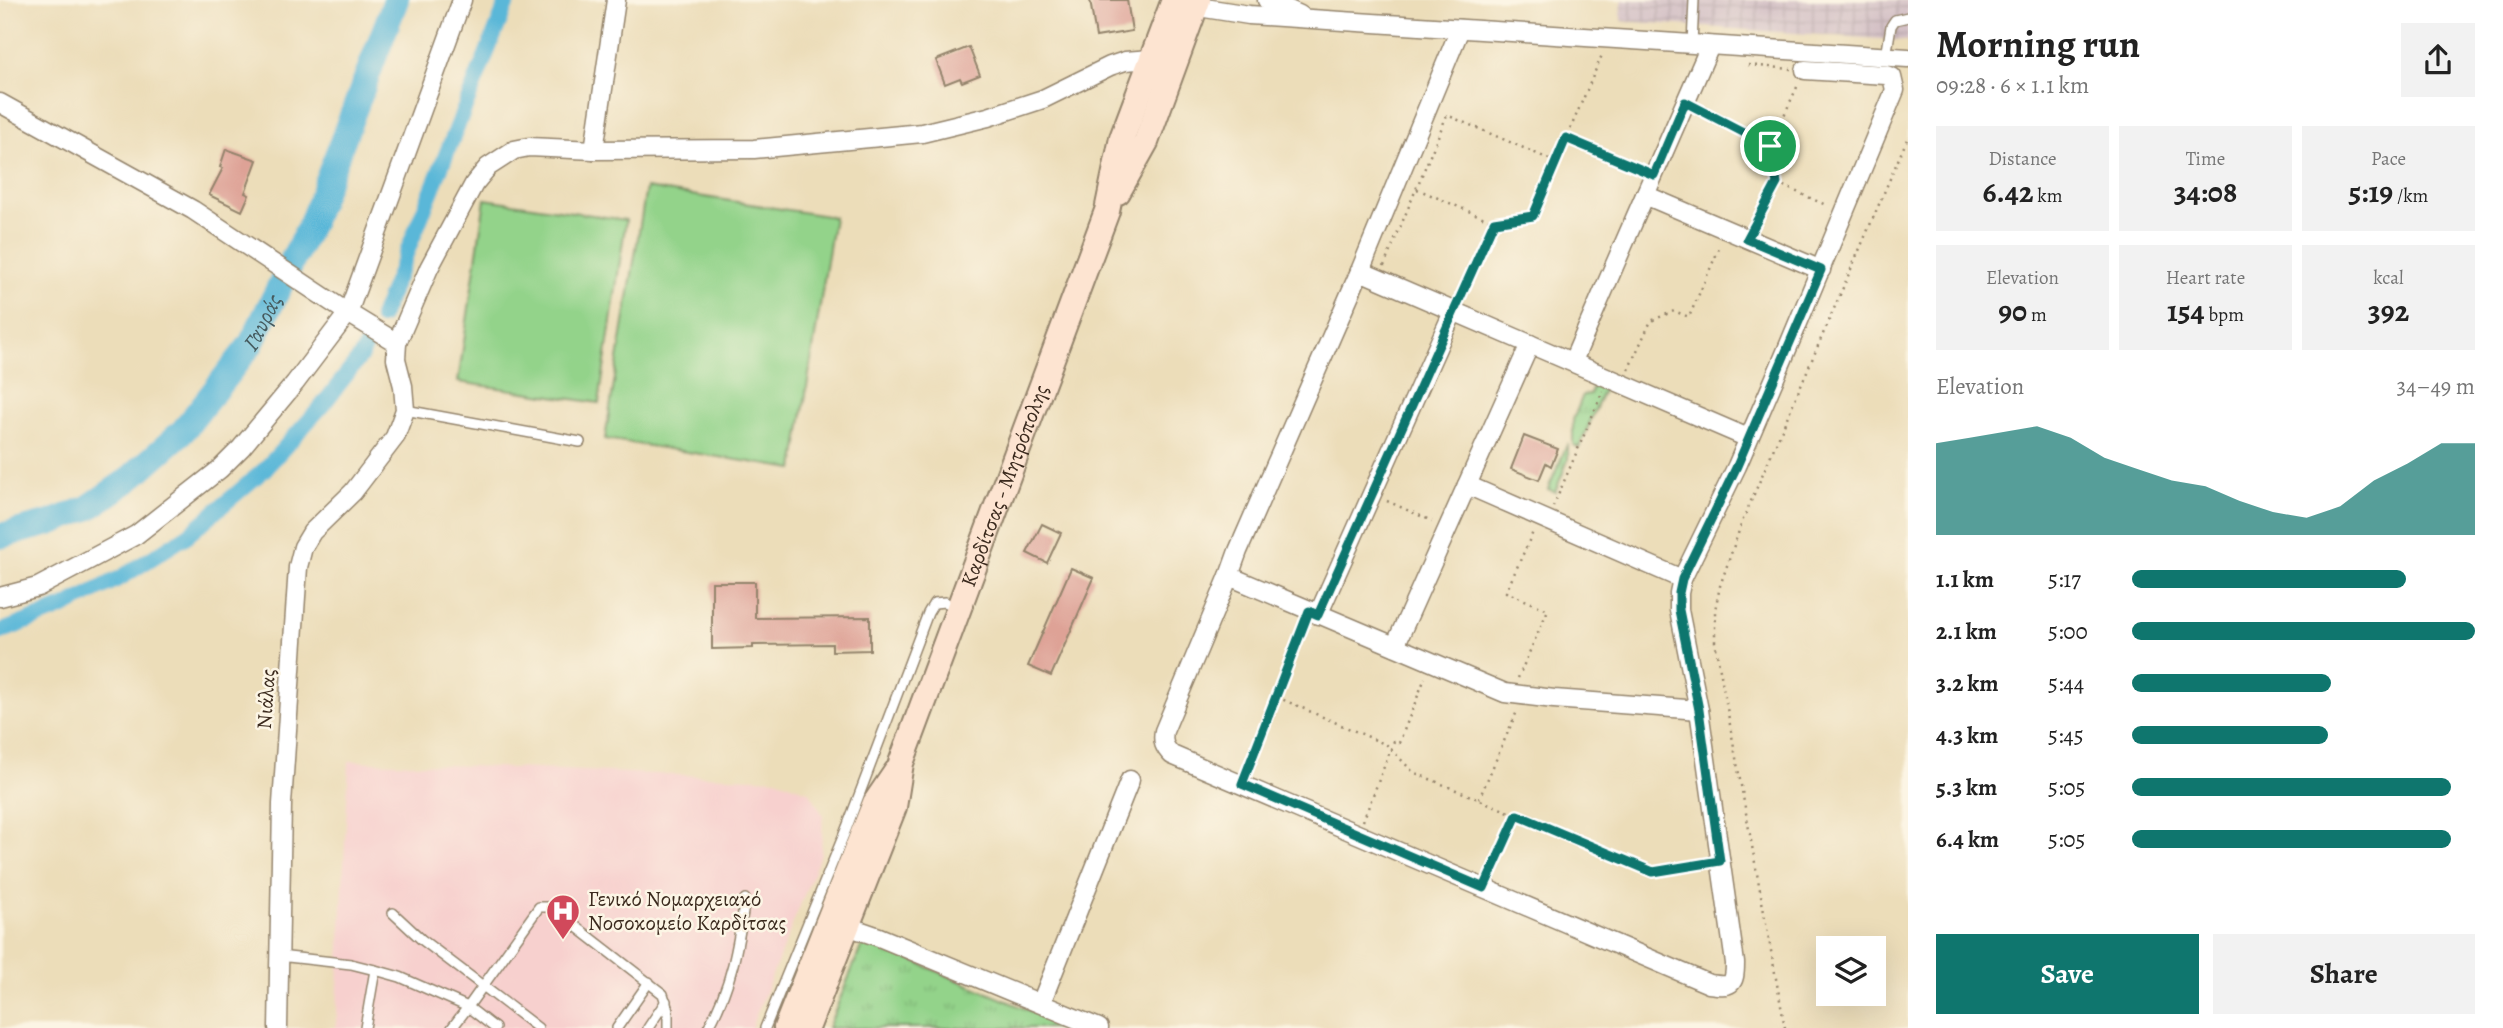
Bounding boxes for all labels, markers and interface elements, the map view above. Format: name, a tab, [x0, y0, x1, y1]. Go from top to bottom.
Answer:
text: Morning run	[1936, 18, 2140, 70]
button: share	[2401, 23, 2475, 97]
text: 09:28 · 6 × 1.1 km	[1936, 70, 2089, 101]
pin	[1740, 116, 1800, 176]
icon: arrive	[1751, 127, 1789, 165]
text: Distance	[1988, 146, 2057, 172]
text: Time	[2186, 146, 2225, 172]
text: Pace	[2371, 146, 2406, 172]
text: 6.42	[1983, 172, 2033, 212]
text: 34:08	[2174, 172, 2237, 212]
text: 5:19	[2349, 172, 2393, 212]
text: km	[2033, 183, 2062, 209]
text: /km	[2393, 183, 2428, 209]
text: Elevation	[1986, 265, 2059, 291]
text: Heart rate	[2166, 265, 2245, 291]
text: kcal	[2373, 265, 2404, 291]
water label: Γαυράς	[236, 288, 289, 357]
text: 90	[1998, 291, 2027, 331]
text: 154	[2167, 291, 2205, 331]
text: 392	[2368, 291, 2409, 331]
text: m	[2027, 302, 2047, 328]
text: bpm	[2205, 302, 2244, 328]
text: Elevation	[1936, 371, 2024, 402]
text: 34–49 m	[2396, 371, 2475, 402]
street label: Καρδίτσας - Μητρόπολης	[954, 381, 1055, 591]
text: 1.1 km	[1936, 564, 1994, 595]
text: 5:17	[2048, 564, 2081, 595]
text: 2.1 km	[1936, 616, 1997, 647]
text: 5:00	[2048, 616, 2088, 647]
street label: Νιάλας	[250, 668, 282, 730]
text: 3.2 km	[1936, 668, 1999, 699]
text: 5:44	[2048, 668, 2084, 699]
text: 4.3 km	[1936, 720, 1998, 751]
text: 5:45	[2048, 720, 2084, 751]
text: 5.3 km	[1936, 772, 1997, 803]
text: 5:05	[2048, 772, 2086, 803]
text: 6.4 km	[1936, 824, 1999, 855]
text: 5:05	[2048, 824, 2086, 855]
place label: Γενικό Νομαρχειακό Νοσοκομείο Καρδίτσας	[588, 885, 786, 937]
hospital icon: Γενικό Νομαρχειακό Νοσοκομείο Καρδίτσας	[544, 892, 582, 941]
button: Save	[1936, 934, 2199, 1014]
button: Share	[2213, 934, 2475, 1014]
map controls	[1816, 936, 1886, 1006]
button: layers	[1816, 936, 1886, 1006]

